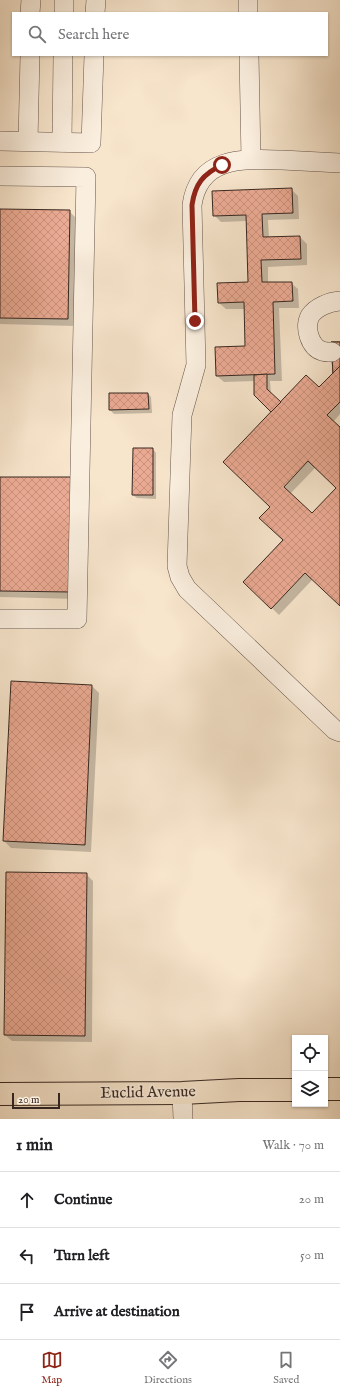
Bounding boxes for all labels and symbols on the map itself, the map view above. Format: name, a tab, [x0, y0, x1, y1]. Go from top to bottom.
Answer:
route start	[213, 156, 231, 174]
route end	[186, 312, 204, 330]
street label: Euclid Avenue	[100, 1082, 196, 1104]
scale bar	[12, 1091, 60, 1110]

